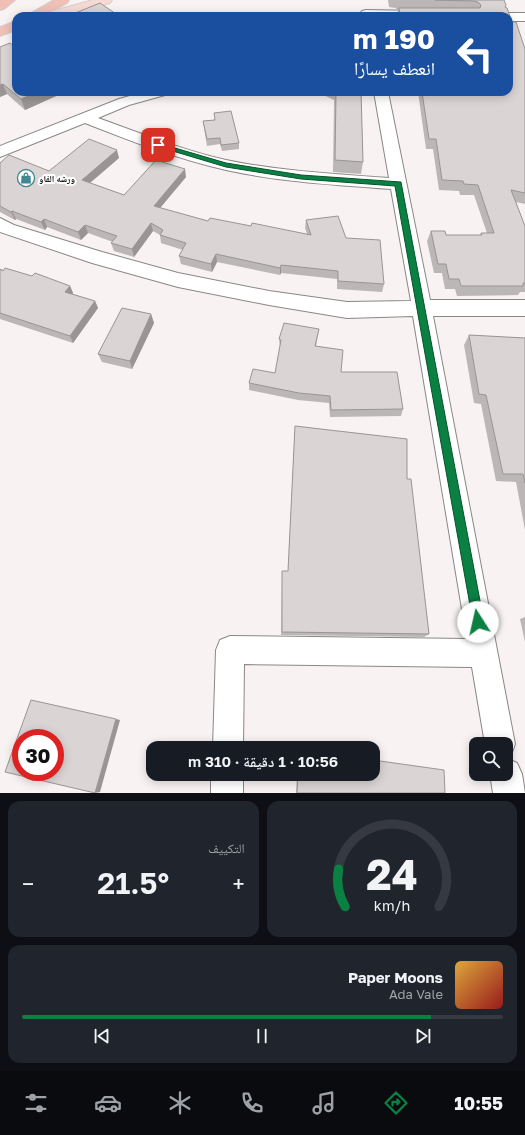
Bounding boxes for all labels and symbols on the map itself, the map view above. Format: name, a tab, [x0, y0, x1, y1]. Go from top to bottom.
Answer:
pin	[141, 128, 175, 162]
shop icon: ورشه الفاو	[16, 168, 36, 188]
place label: ورشه الفاو	[39, 173, 75, 184]
position arrow	[457, 601, 499, 643]
speed limit sign: 30	[12, 729, 64, 781]

